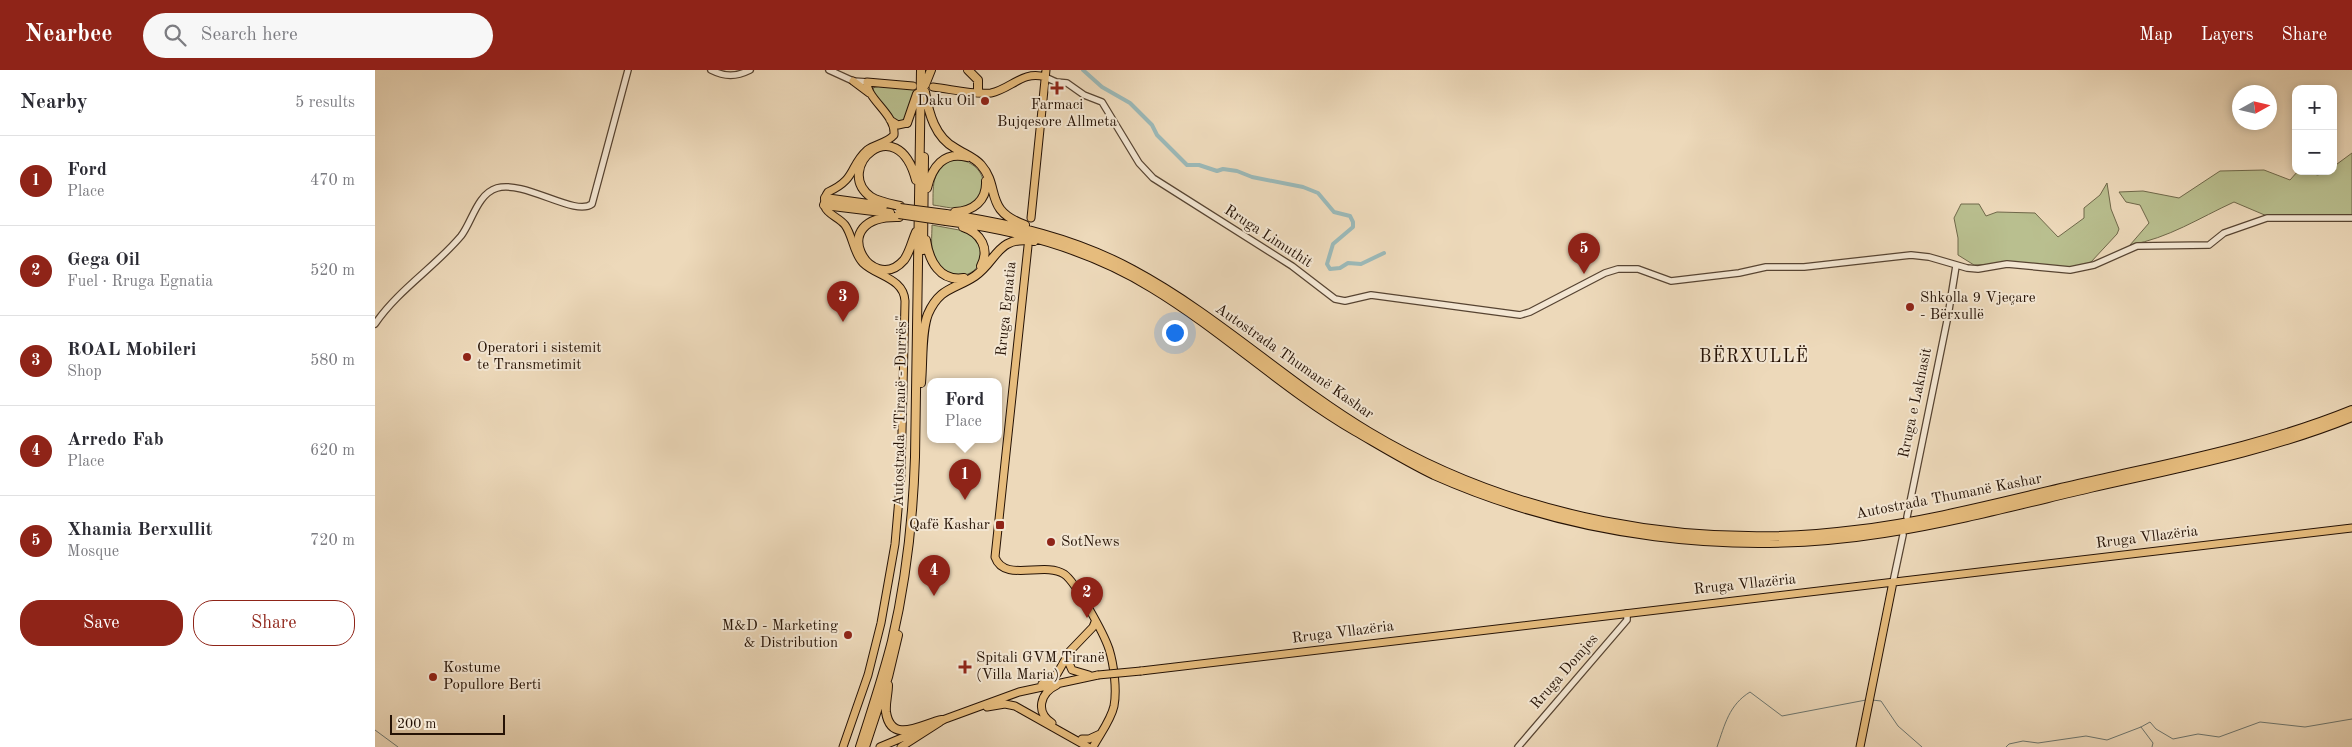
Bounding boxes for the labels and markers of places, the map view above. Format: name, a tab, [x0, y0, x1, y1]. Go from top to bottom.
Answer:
marker: Farmaci Bujqesore Allmeta	[1051, 82, 1063, 94]
place label: Daku Oil	[917, 94, 975, 109]
marker: Daku Oil	[979, 95, 991, 107]
place label: Farmaci Bujqesore Allmeta	[997, 98, 1117, 130]
pin: 5	[1568, 233, 1600, 274]
pin: 3	[827, 281, 859, 322]
place label: Shkolla 9 Vjeçare - Bërxullë	[1920, 291, 2036, 323]
marker: Shkolla 9 Vjeçare - Bërxullë	[1904, 301, 1916, 313]
place label: Operatori i sistemit te Transmetimit	[477, 341, 602, 373]
marker: Operatori i sistemit te Transmetimit	[461, 351, 473, 363]
pin: 1	[949, 459, 981, 500]
place label: Qafë Kashar	[909, 518, 990, 533]
marker: Qafë Kashar	[994, 519, 1006, 531]
place label: SotNews	[1061, 535, 1120, 550]
marker: SotNews	[1045, 536, 1057, 548]
pin: 4	[918, 555, 950, 596]
pin: 2	[1071, 577, 1103, 618]
place label: M&D - Marketing & Distribution	[722, 619, 838, 651]
marker: M&D - Marketing & Distribution	[842, 629, 854, 641]
place label: Spitali GVM Tiranë (Villa Maria)	[976, 651, 1105, 683]
marker: Spitali GVM Tiranë (Villa Maria)	[958, 660, 972, 674]
place label: Kostume Popullore Berti	[443, 661, 541, 693]
marker: Kostume Popullore Berti	[427, 671, 439, 683]

